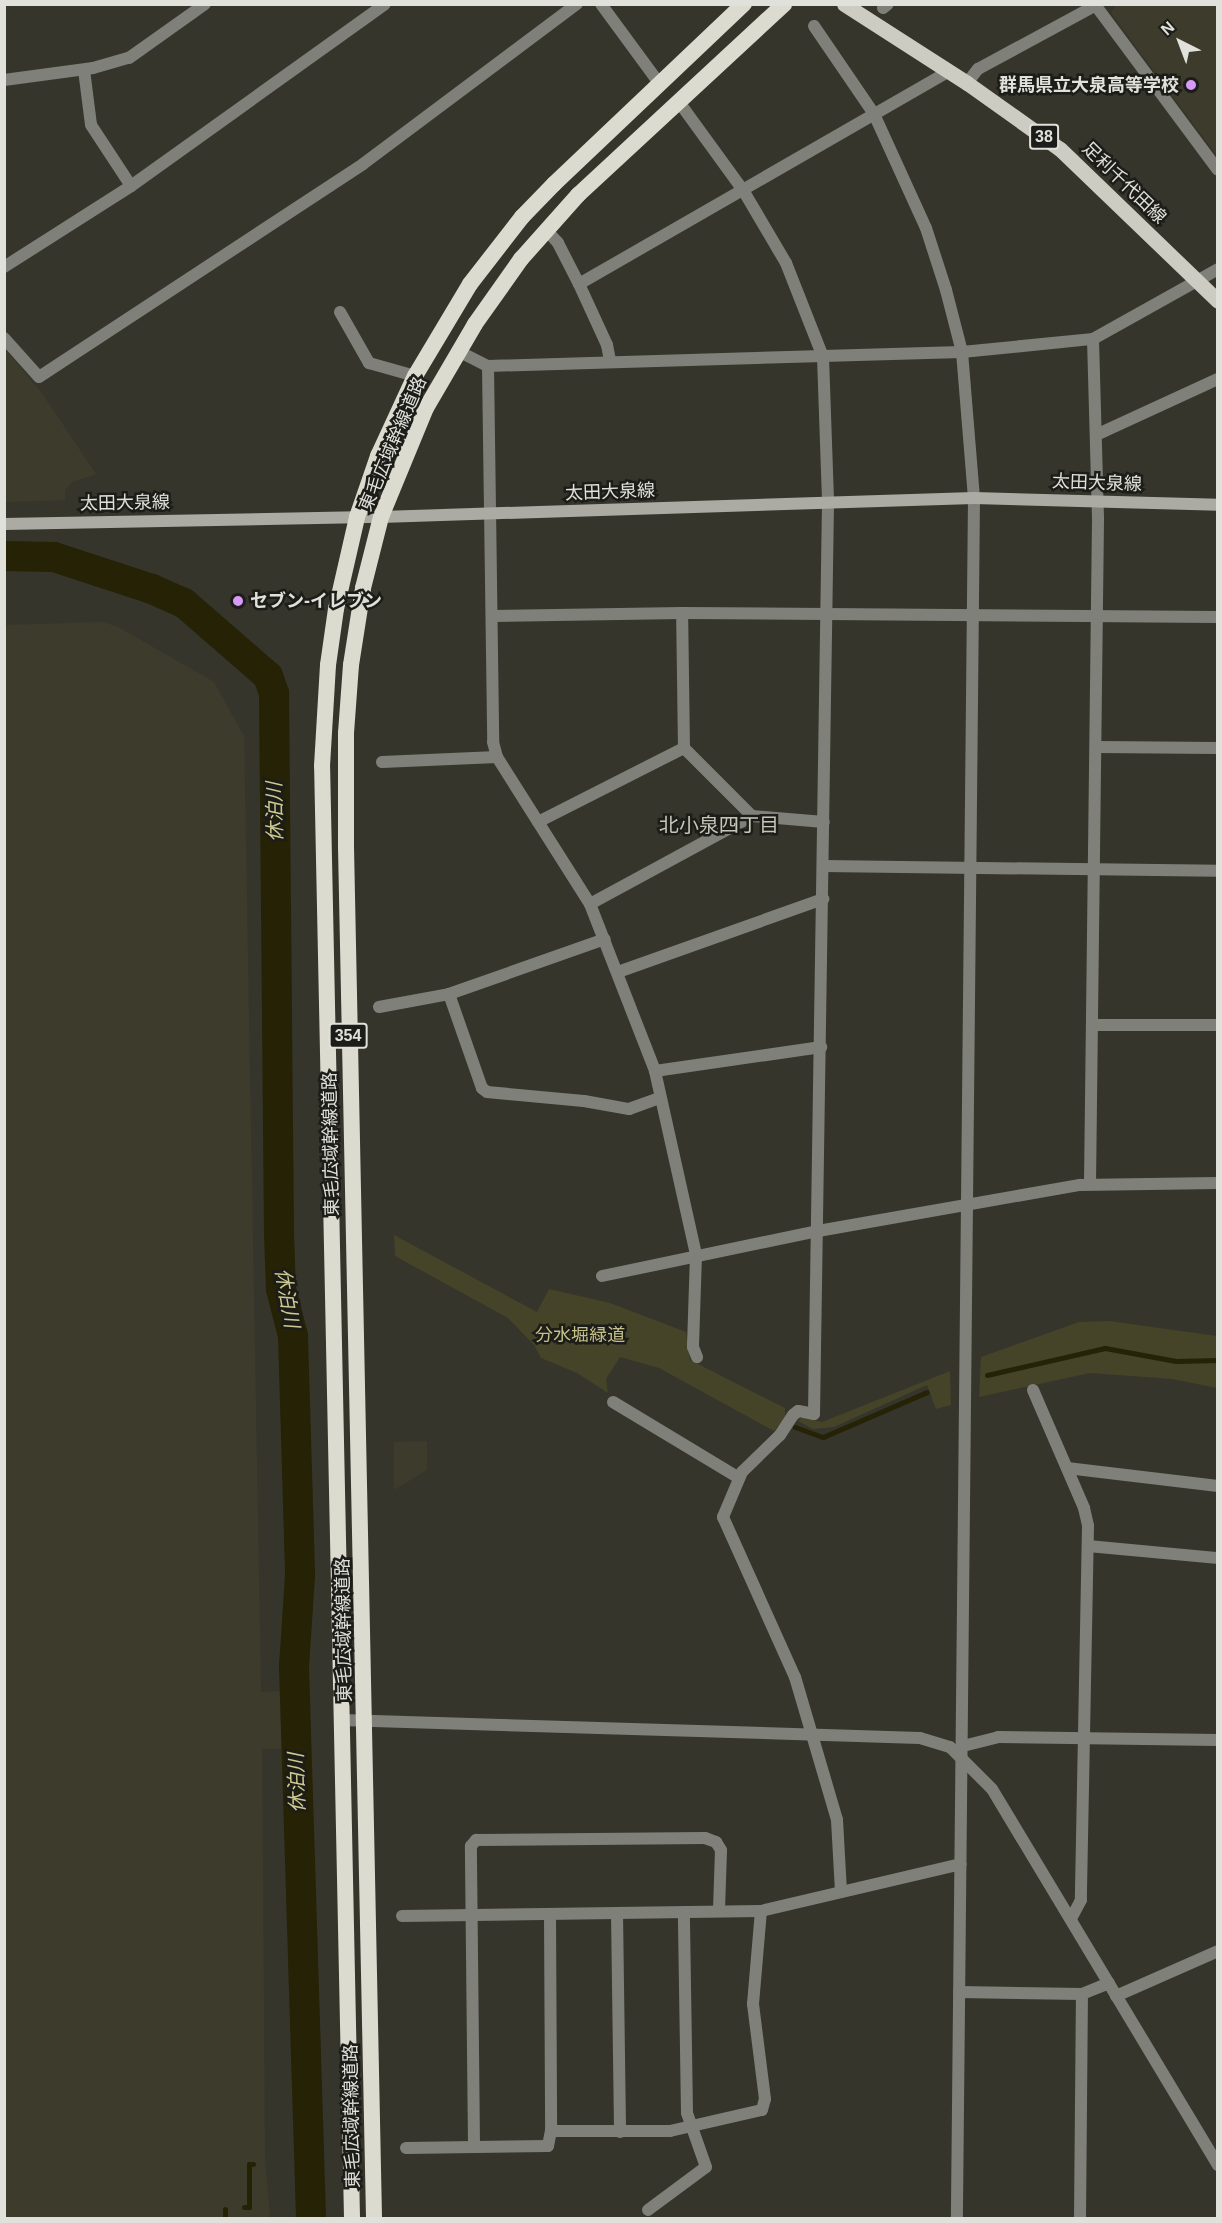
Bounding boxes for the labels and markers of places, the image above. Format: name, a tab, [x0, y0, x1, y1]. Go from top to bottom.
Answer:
place label: 群馬県立大泉高等学校	[999, 74, 1179, 96]
marker: 群馬県立大泉高等学校	[1184, 78, 1198, 92]
place label: セブン-イレブン	[250, 590, 382, 612]
marker: セブン-イレブン	[231, 594, 245, 608]

